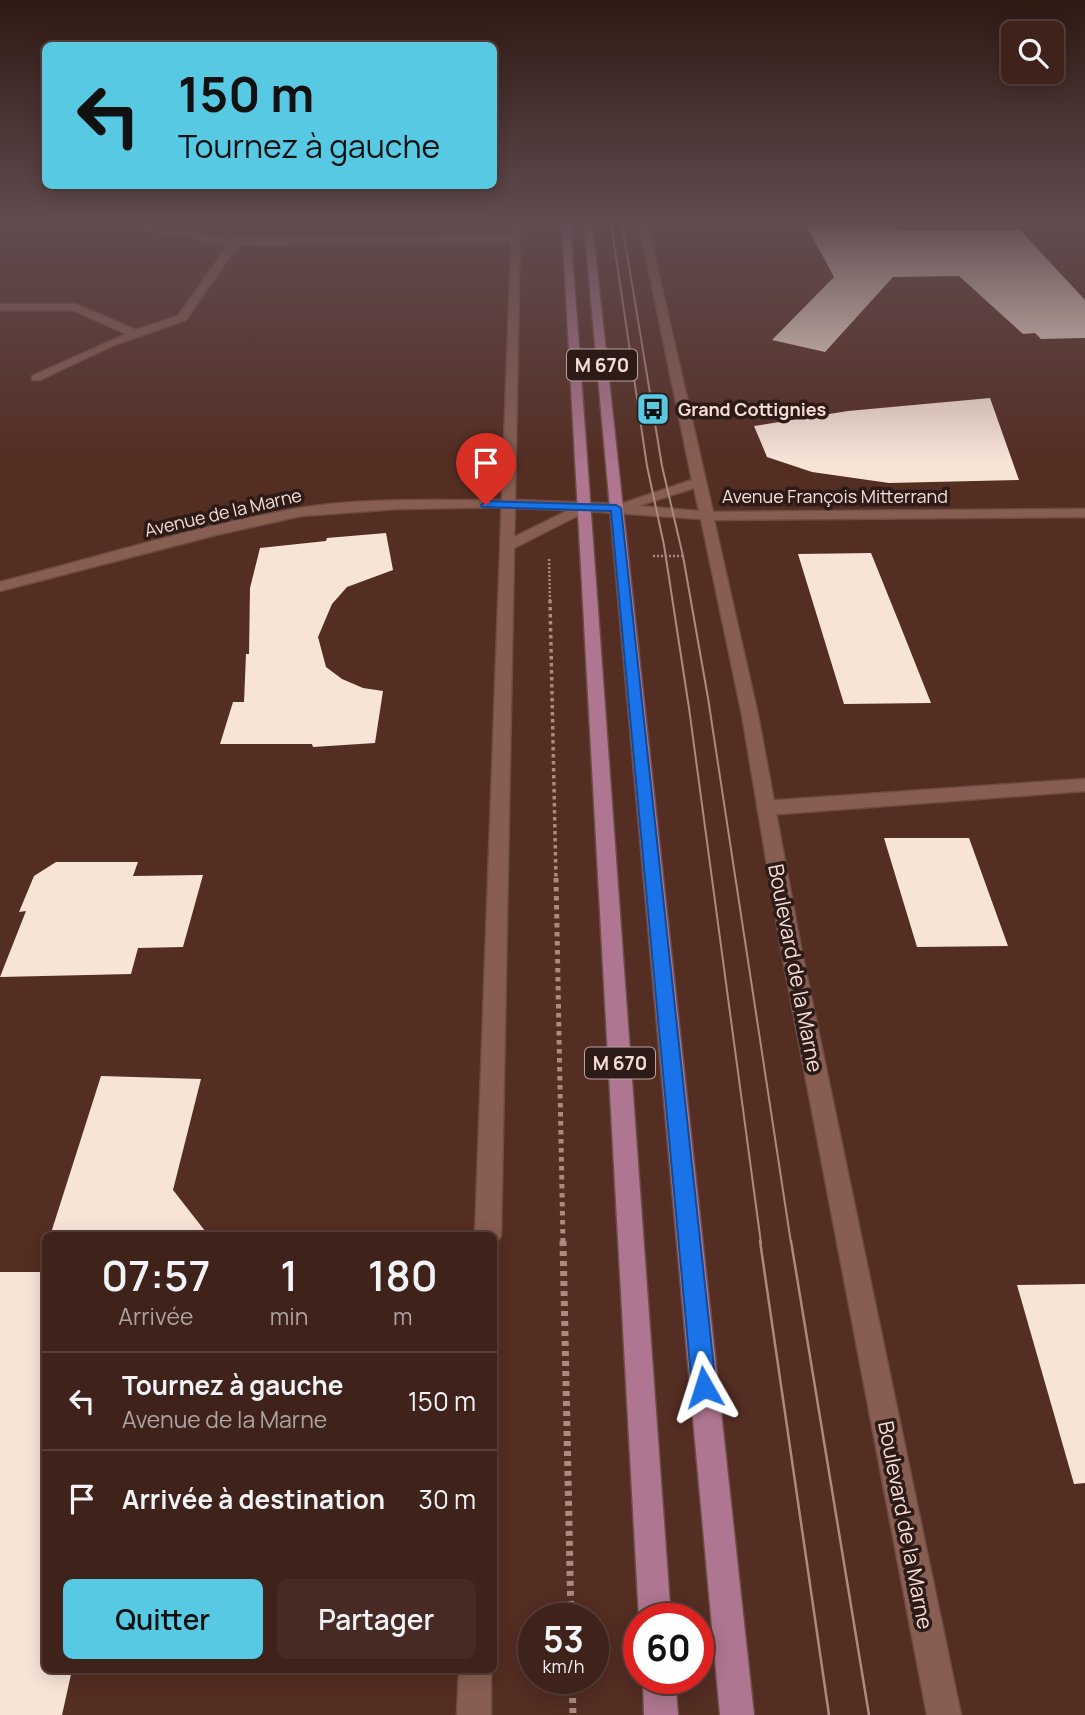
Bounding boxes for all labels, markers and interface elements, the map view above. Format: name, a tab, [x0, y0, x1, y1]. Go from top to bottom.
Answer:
map controls	[1001, 21, 1064, 84]
button: search	[1001, 21, 1064, 84]
text: 150 m	[178, 60, 314, 127]
icon: left	[63, 70, 154, 161]
text: Tournez à gauche	[178, 124, 440, 168]
road number: M 670	[567, 350, 637, 380]
bus stop icon: Grand Cottignies	[634, 390, 672, 428]
place label: Grand Cottignies	[678, 397, 827, 421]
pin	[456, 433, 516, 505]
icon: arrive	[467, 444, 505, 482]
street label: Avenue de la Marne	[142, 482, 304, 542]
street label: Avenue François Mitterrand	[722, 484, 948, 508]
street label: Boulevard de la Marne	[762, 862, 830, 1074]
road number: M 670	[585, 1048, 655, 1078]
text: 07:57	[101, 1246, 211, 1304]
text: 1	[280, 1246, 298, 1304]
text: 180	[368, 1246, 438, 1304]
text: Arrivée	[118, 1300, 193, 1332]
text: min	[270, 1300, 308, 1332]
text: m	[393, 1300, 412, 1332]
position arrow	[667, 1350, 741, 1424]
text: Tournez à gauche	[122, 1367, 343, 1403]
icon: left	[63, 1382, 101, 1420]
text: 150 m	[408, 1383, 476, 1419]
text: Avenue de la Marne	[122, 1403, 327, 1435]
street label: Boulevard de la Marne	[872, 1419, 940, 1631]
icon: arrive	[63, 1480, 101, 1518]
text: Arrivée à destination	[122, 1481, 385, 1517]
text: 30 m	[419, 1481, 476, 1517]
button: Quitter	[63, 1579, 263, 1659]
button: Partager	[277, 1579, 476, 1659]
speed limit sign: 60	[623, 1603, 714, 1694]
text: 53	[543, 1615, 584, 1663]
text: km/h	[543, 1654, 584, 1678]

